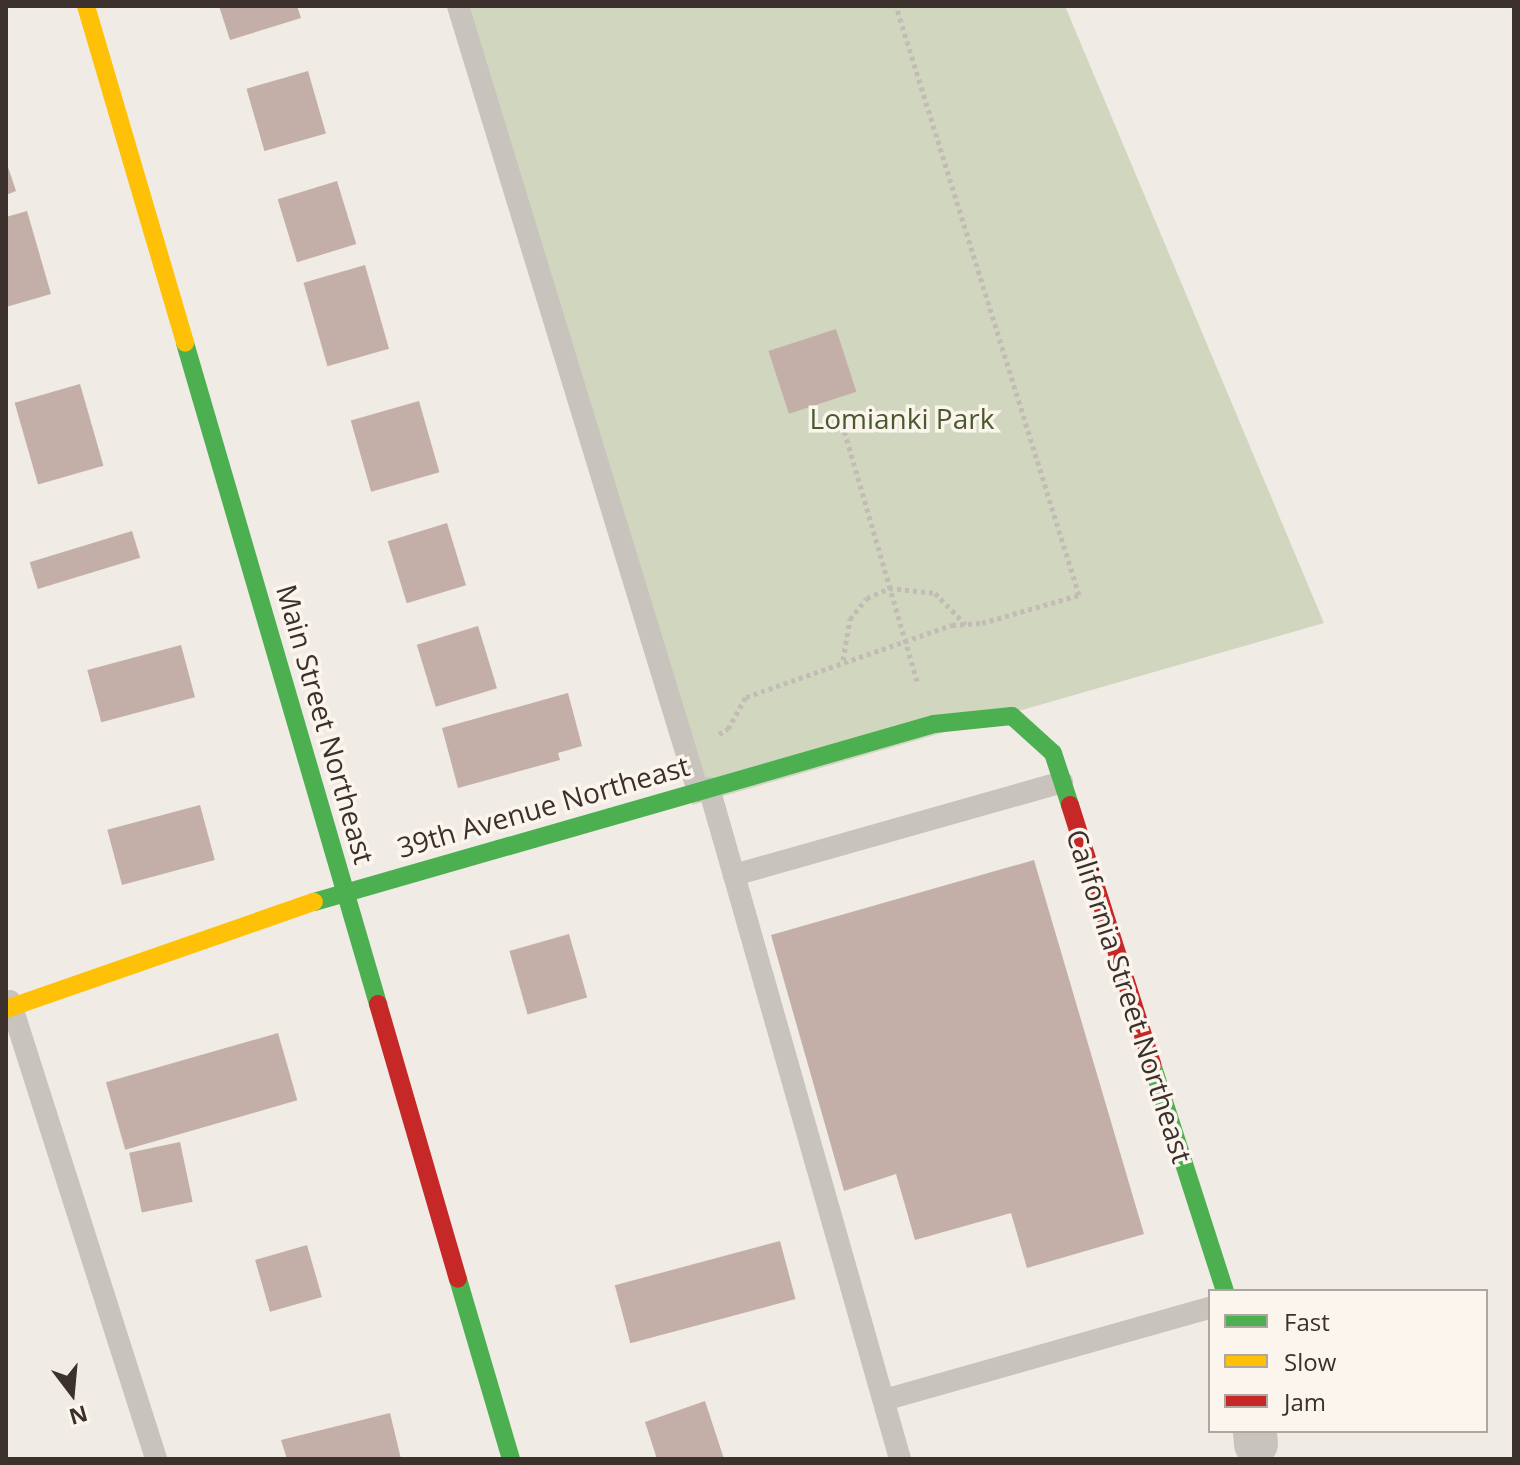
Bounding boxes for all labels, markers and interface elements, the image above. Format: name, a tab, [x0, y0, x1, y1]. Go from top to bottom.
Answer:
park label: Lomianki Park	[810, 401, 994, 435]
street label: Main Street Northeast	[270, 581, 382, 867]
street label: 39th Avenue Northeast	[393, 748, 693, 864]
street label: California Street Northeast	[1060, 825, 1200, 1167]
legend	[1208, 1289, 1488, 1433]
text: Fast	[1284, 1305, 1330, 1338]
text: Slow	[1284, 1345, 1336, 1378]
north arrow	[32, 1353, 112, 1433]
text: Jam	[1284, 1385, 1326, 1418]
text: N	[66, 1399, 91, 1433]

